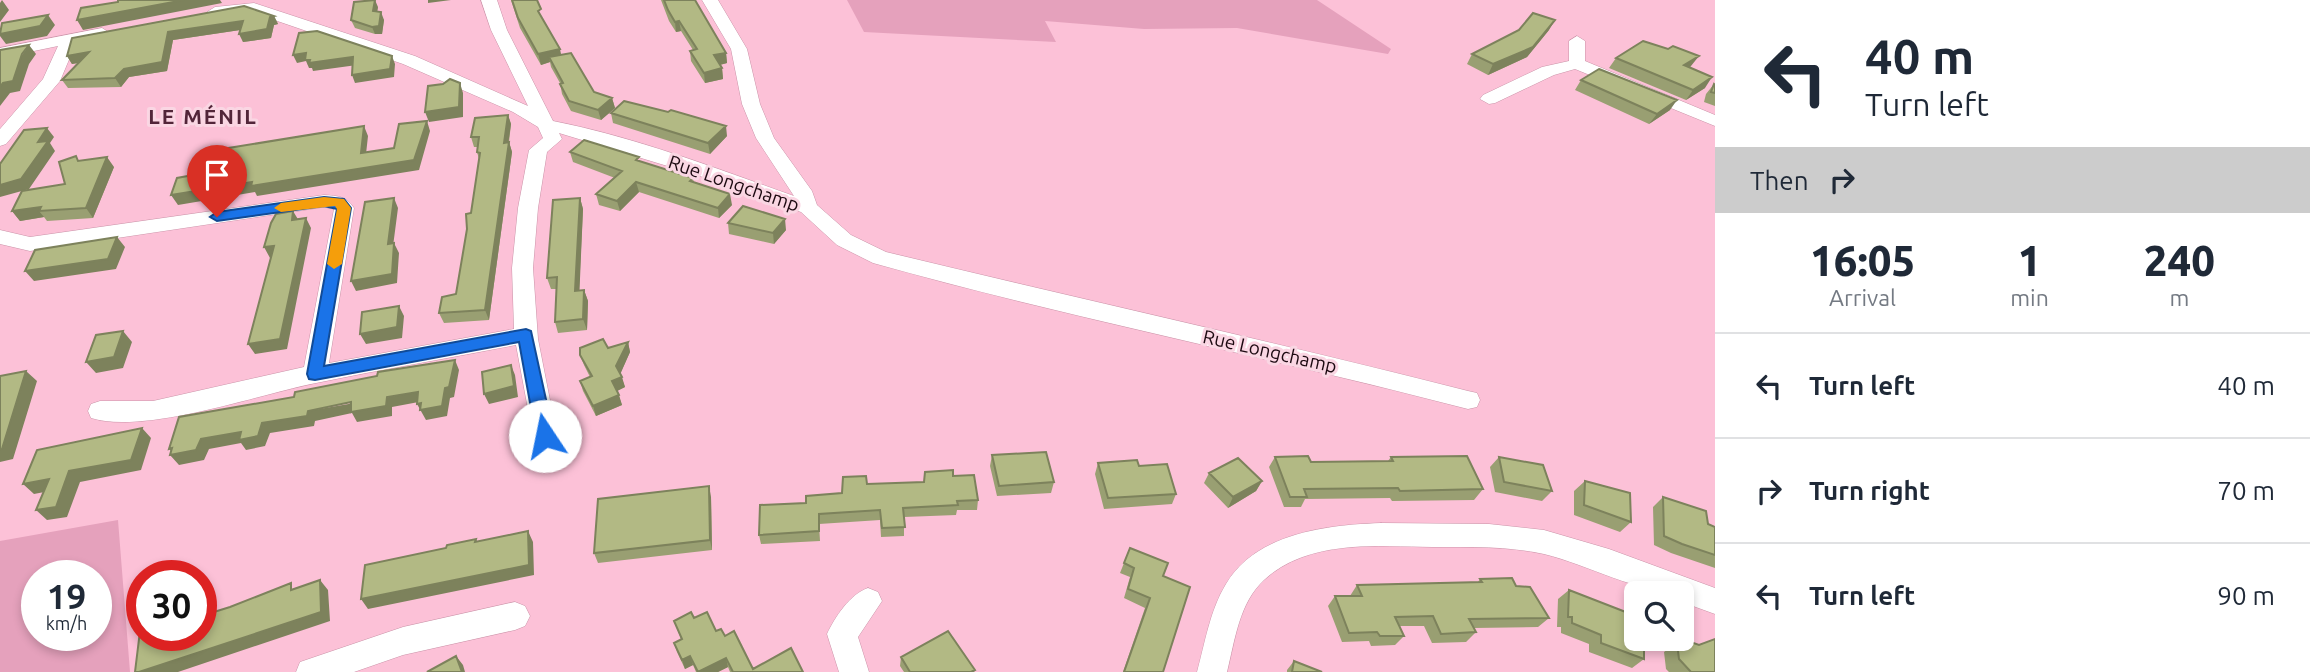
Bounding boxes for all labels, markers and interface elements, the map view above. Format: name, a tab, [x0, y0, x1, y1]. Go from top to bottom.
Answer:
icon: left	[1750, 28, 1841, 119]
text: 40 m	[1865, 28, 1974, 83]
text: Turn left	[1865, 86, 1989, 122]
district label: LE MÉNIL	[148, 104, 258, 128]
pin	[187, 145, 247, 217]
street label: Rue Longchamp	[666, 150, 802, 216]
icon: arrive	[198, 156, 236, 194]
icon: right	[1823, 161, 1861, 199]
text: Then	[1750, 166, 1809, 195]
text: 16:05	[1810, 237, 1915, 284]
text: 1	[2018, 237, 2041, 284]
text: 240	[2144, 237, 2215, 284]
text: Arrival	[1829, 285, 1896, 310]
text: min	[2010, 285, 2049, 310]
text: m	[2169, 285, 2189, 310]
street label: Rue Longchamp	[1201, 325, 1339, 377]
icon: left	[1750, 367, 1788, 405]
text: Turn left	[1809, 371, 1915, 400]
text: 40 m	[2217, 371, 2275, 400]
position arrow	[508, 399, 582, 473]
icon: right	[1750, 472, 1788, 510]
text: Turn right	[1809, 476, 1930, 505]
text: 70 m	[2217, 476, 2275, 505]
speed limit sign: 30	[126, 560, 217, 651]
text: 19	[47, 576, 86, 616]
icon: left	[1750, 577, 1788, 615]
map controls	[1624, 581, 1694, 651]
button: search	[1624, 581, 1694, 651]
text: Turn left	[1809, 581, 1915, 610]
text: 90 m	[2217, 581, 2275, 610]
text: km/h	[46, 613, 87, 633]

